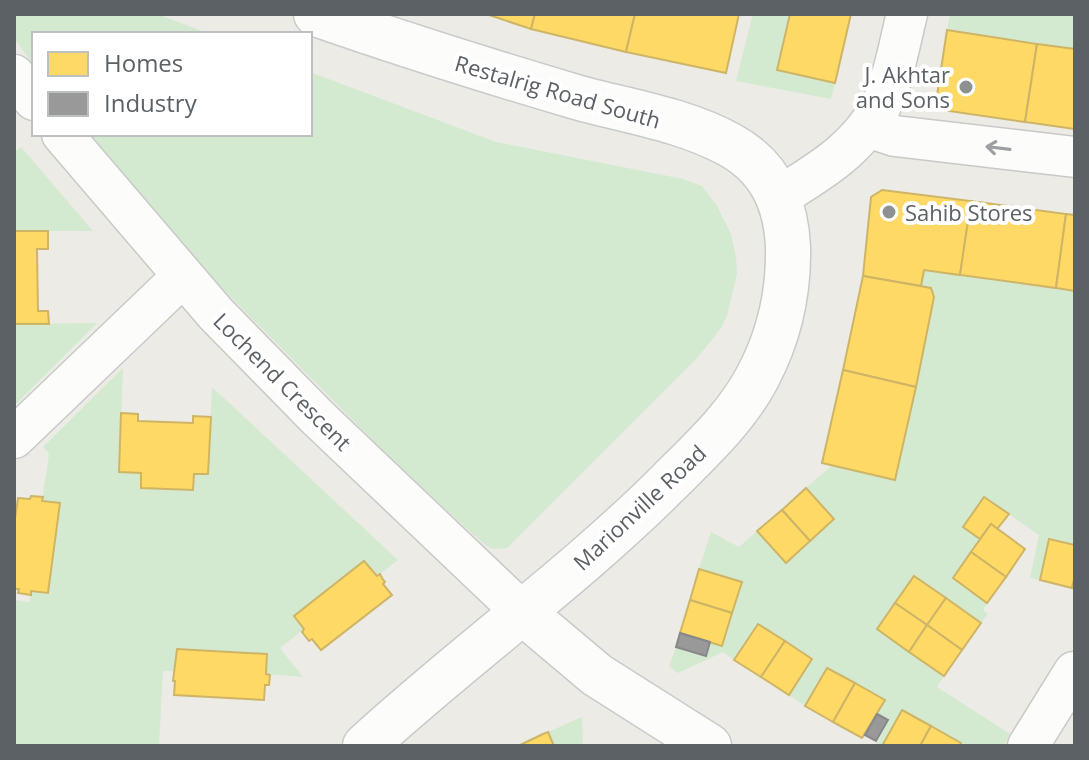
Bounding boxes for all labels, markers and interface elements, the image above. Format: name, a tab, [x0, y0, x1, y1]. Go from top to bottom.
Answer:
legend	[32, 32, 312, 136]
text: Homes	[104, 46, 183, 79]
street label: Restalrig Road South	[452, 47, 664, 135]
place label: J. Akhtar and Sons	[856, 59, 950, 114]
marker: J. Akhtar and Sons	[957, 78, 975, 96]
text: Industry	[104, 86, 198, 119]
one-way arrow	[985, 140, 1011, 155]
place label: Sahib Stores	[905, 197, 1032, 227]
marker: Sahib Stores	[880, 203, 898, 221]
street label: Lochend Crescent	[207, 305, 359, 457]
street label: Marionville Road	[566, 438, 712, 576]

